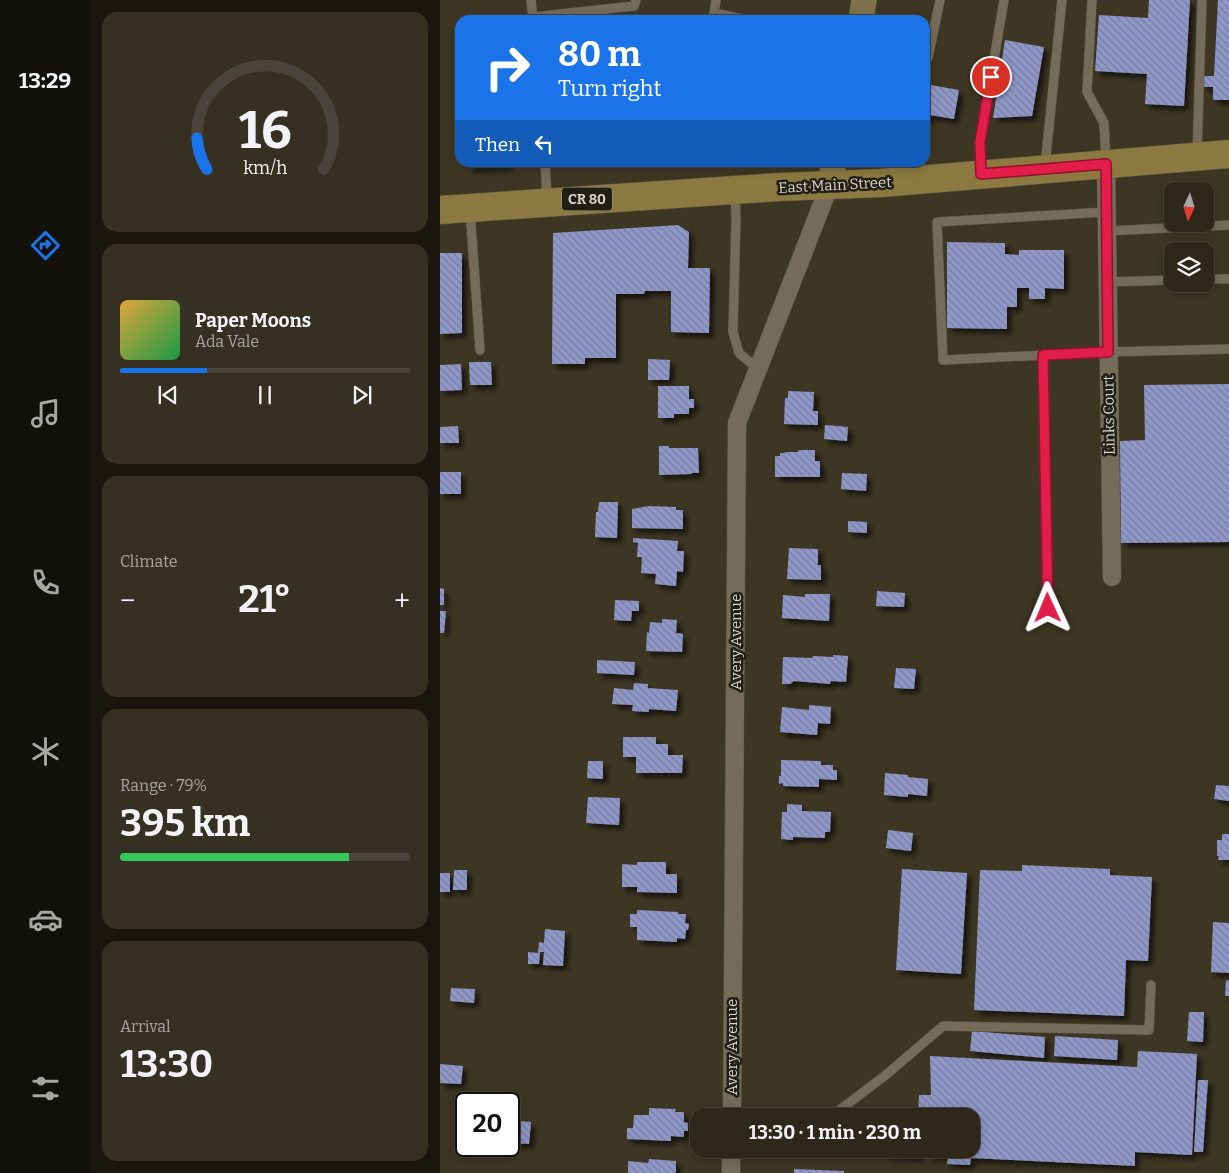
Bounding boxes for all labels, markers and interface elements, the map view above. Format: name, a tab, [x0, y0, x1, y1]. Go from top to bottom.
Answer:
text: 80 m	[558, 33, 641, 75]
icon: right	[475, 35, 540, 100]
pin	[970, 56, 1012, 98]
icon: arrive	[977, 63, 1005, 91]
text: 13:29	[19, 67, 71, 94]
text: Turn right	[558, 75, 661, 102]
text: 16	[238, 99, 292, 162]
icon: left	[530, 130, 558, 158]
text: Then	[475, 133, 520, 156]
text: km/h	[243, 157, 287, 179]
street label: East Main Street	[778, 173, 893, 197]
north arrow	[1164, 182, 1214, 232]
map controls	[1164, 182, 1214, 292]
road number: CR 80	[562, 188, 612, 210]
icon: directions	[28, 228, 63, 263]
button: layers	[1164, 242, 1214, 292]
text: Paper Moons	[195, 309, 311, 332]
text: Ada Vale	[195, 332, 259, 351]
street label: Links Court	[1099, 375, 1119, 455]
icon: previous	[154, 381, 182, 409]
icon: pause	[251, 381, 279, 409]
icon: next	[348, 381, 376, 409]
icon: music	[28, 396, 63, 431]
text: Climate	[120, 552, 178, 571]
icon: phone	[28, 565, 63, 600]
text: 21°	[238, 576, 291, 622]
position arrow	[1021, 581, 1073, 633]
text: −	[120, 584, 135, 617]
text: +	[394, 584, 410, 617]
street label: Avery Avenue	[727, 594, 745, 690]
icon: climate	[28, 734, 63, 769]
text: Range · 79%	[120, 776, 207, 795]
text: 395 km	[120, 800, 250, 846]
icon: car	[28, 902, 63, 937]
street label: Avery Avenue	[723, 999, 741, 1095]
text: Arrival	[120, 1017, 171, 1036]
text: 13:30	[120, 1041, 213, 1087]
icon: filters	[28, 1071, 63, 1106]
speed limit sign: 20	[455, 1092, 520, 1157]
text: 13:30 · 1 min · 230 m	[749, 1121, 921, 1144]

